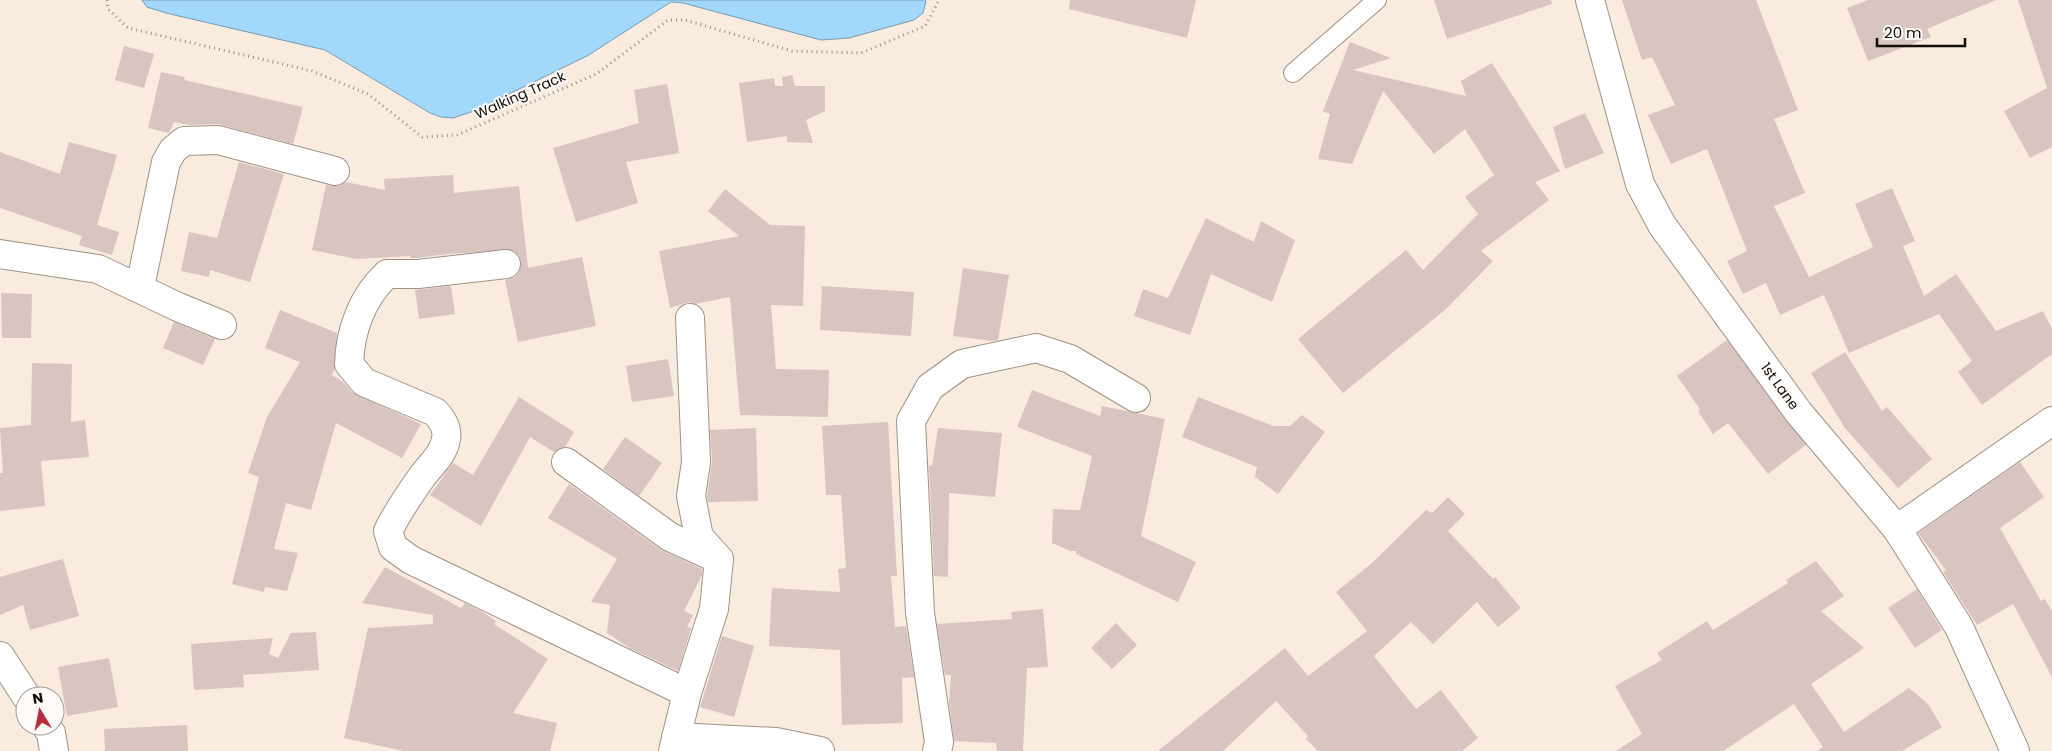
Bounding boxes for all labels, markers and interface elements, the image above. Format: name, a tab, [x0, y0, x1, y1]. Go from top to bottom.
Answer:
scale bar	[1877, 15, 1964, 47]
text: 20 m	[1884, 22, 1922, 43]
street label: Walking Track	[471, 66, 569, 124]
street label: 1st Lane	[1756, 358, 1804, 414]
north arrow	[15, 686, 65, 736]
text: N	[31, 687, 45, 709]

